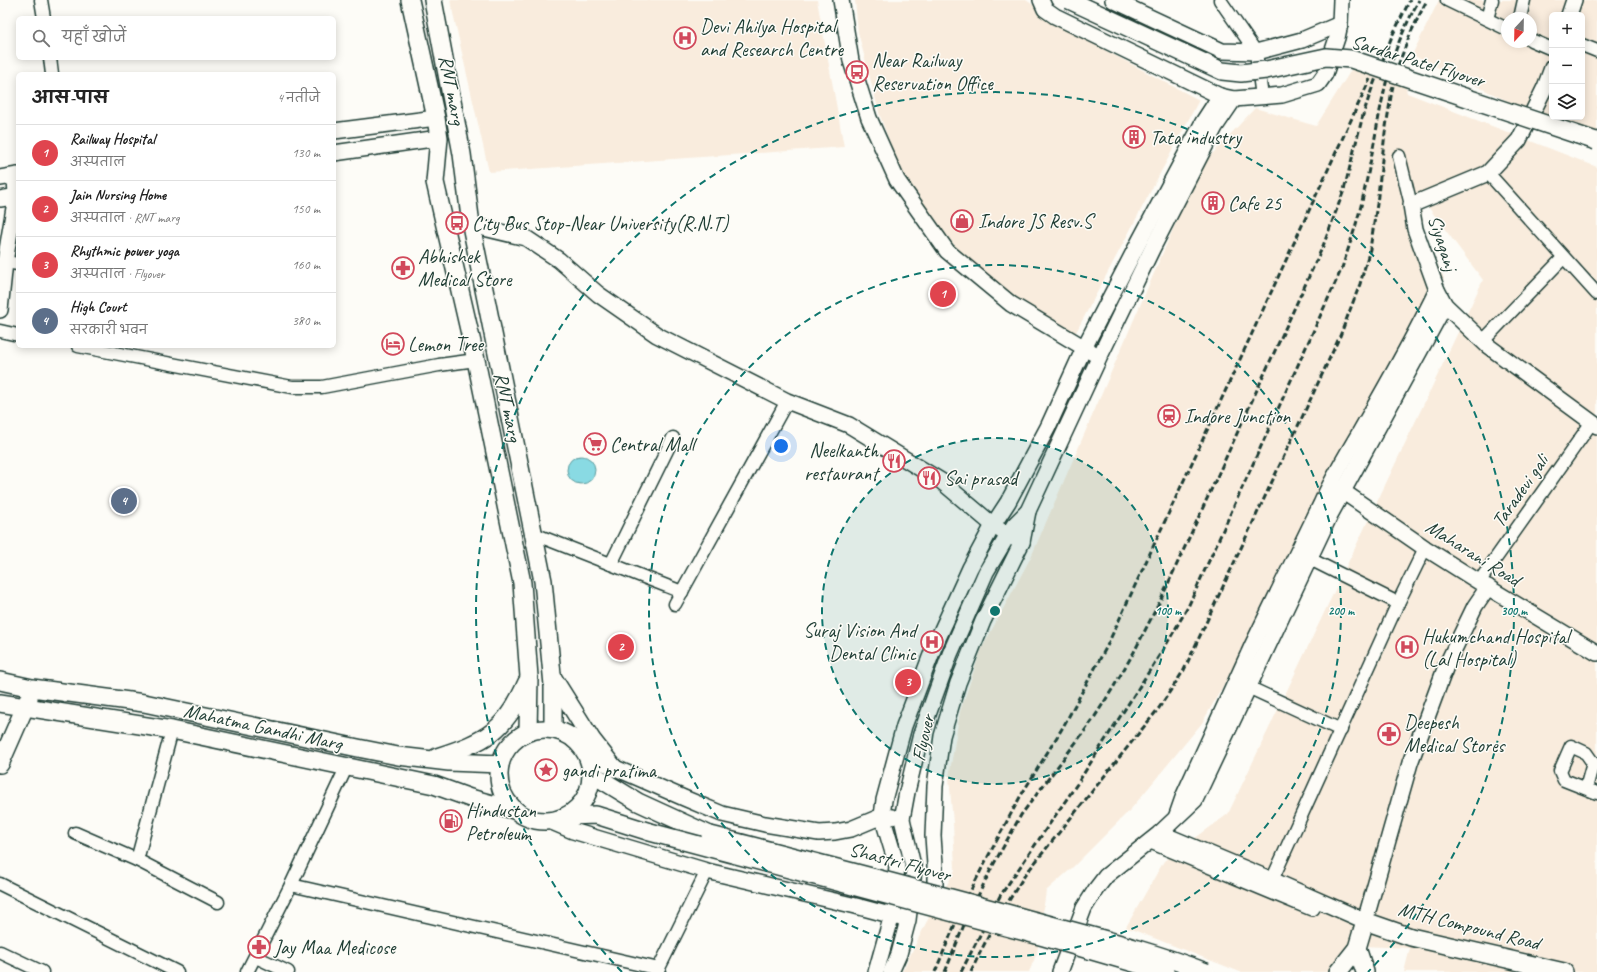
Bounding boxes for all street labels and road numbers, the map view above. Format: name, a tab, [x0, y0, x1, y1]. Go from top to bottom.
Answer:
street label: Sardar Patel Flyover	[1348, 29, 1489, 94]
street label: RNT marg	[433, 53, 471, 129]
street label: Siyaganj	[1422, 212, 1464, 276]
street label: RNT marg	[488, 370, 528, 446]
street label: Taradevi gali	[1486, 448, 1555, 532]
street label: Maharani Road	[1421, 514, 1528, 594]
street label: Mahatma Gandhi Marg	[182, 698, 346, 756]
street label: Flyover	[906, 711, 940, 764]
street label: Shastri Flyover	[847, 836, 955, 888]
street label: MTH Compound Road	[1396, 896, 1545, 956]

